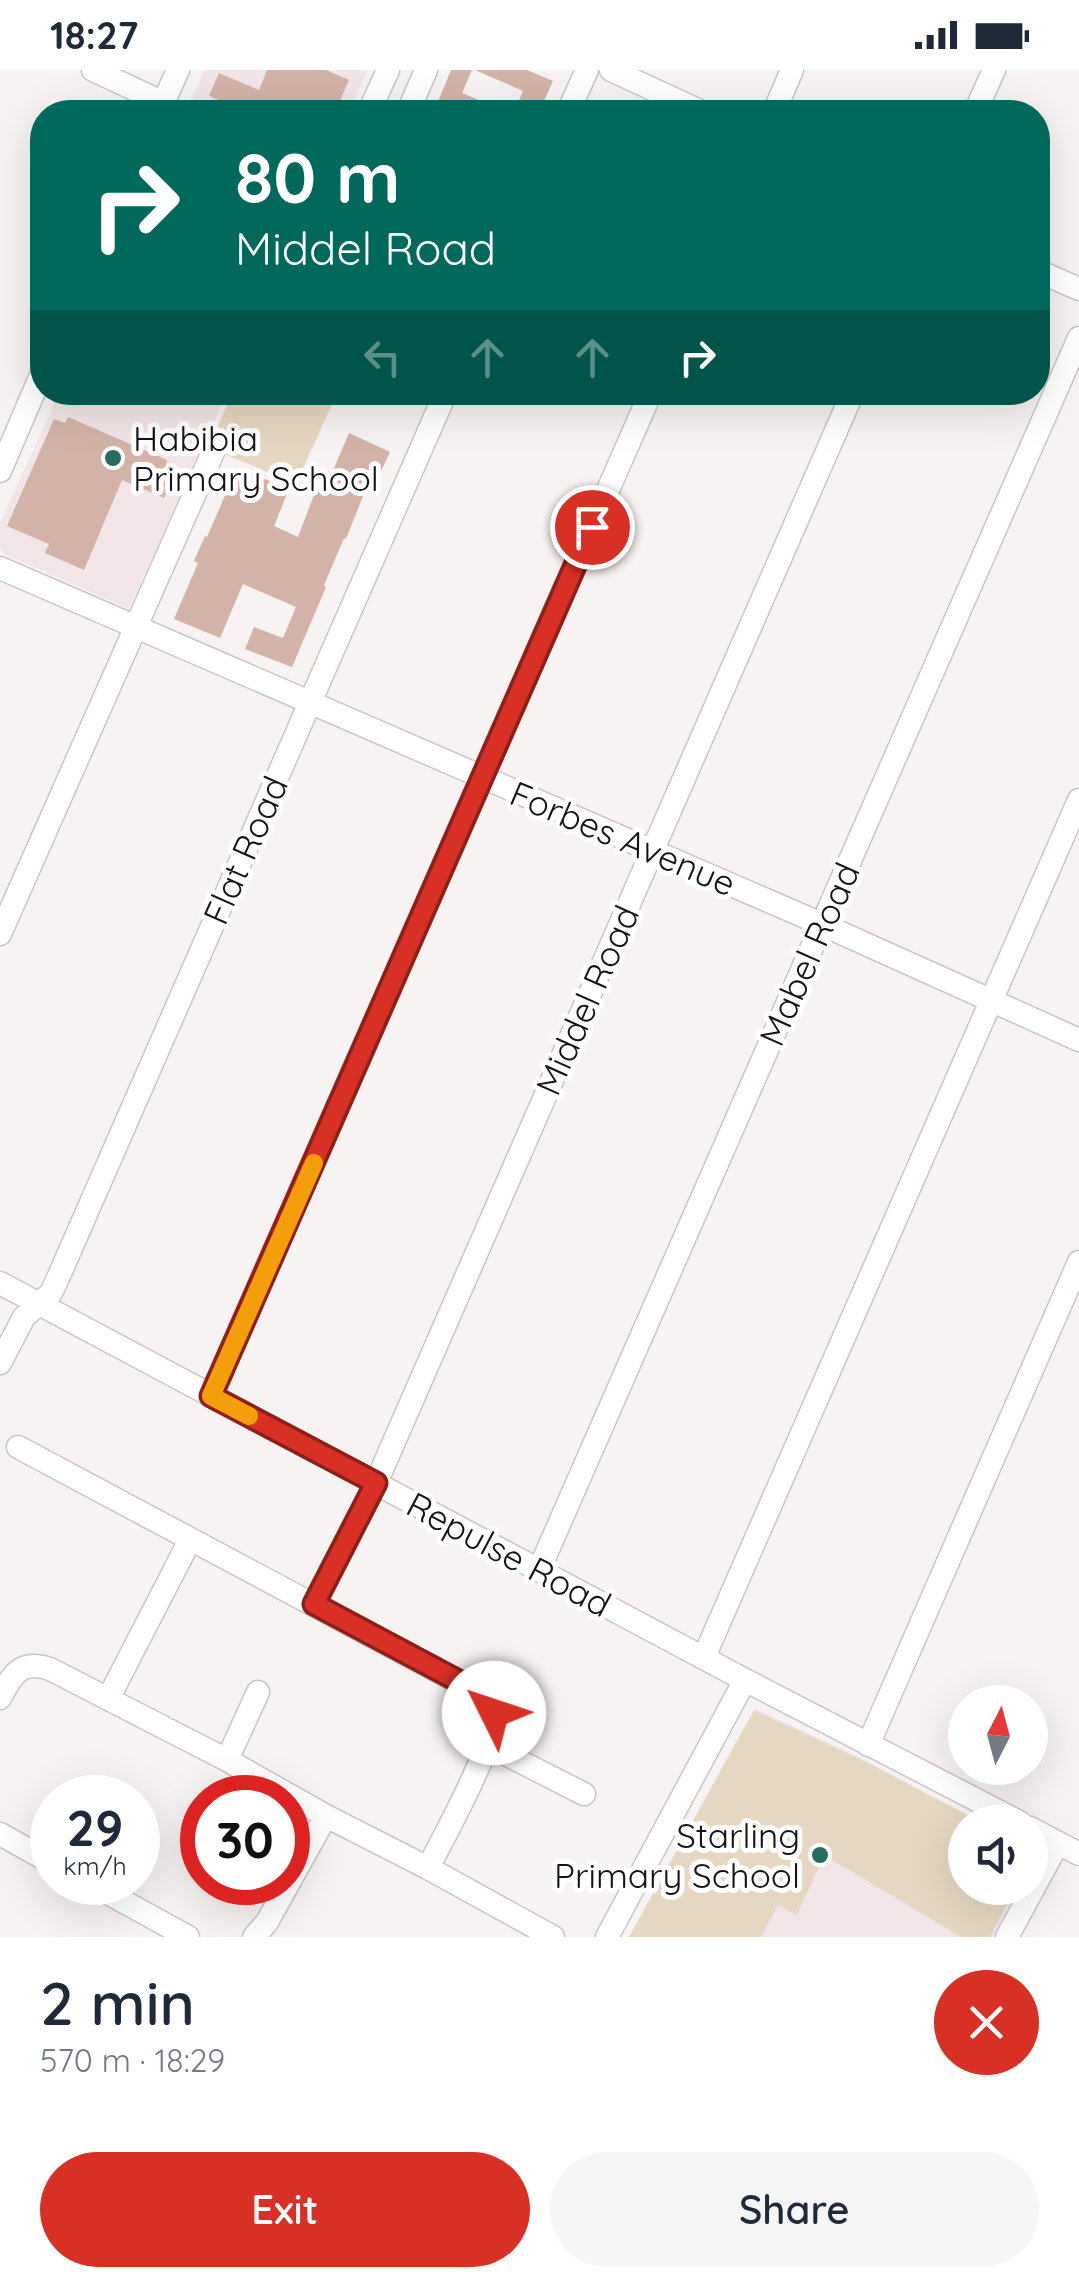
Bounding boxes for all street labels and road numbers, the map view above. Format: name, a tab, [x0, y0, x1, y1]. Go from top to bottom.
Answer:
street label: Flat Road	[193, 769, 297, 931]
street label: Forbes Avenue	[504, 771, 742, 905]
street label: Mabel Road	[749, 856, 869, 1052]
street label: Middel Road	[526, 898, 648, 1102]
street label: Repulse Road	[399, 1482, 619, 1626]

